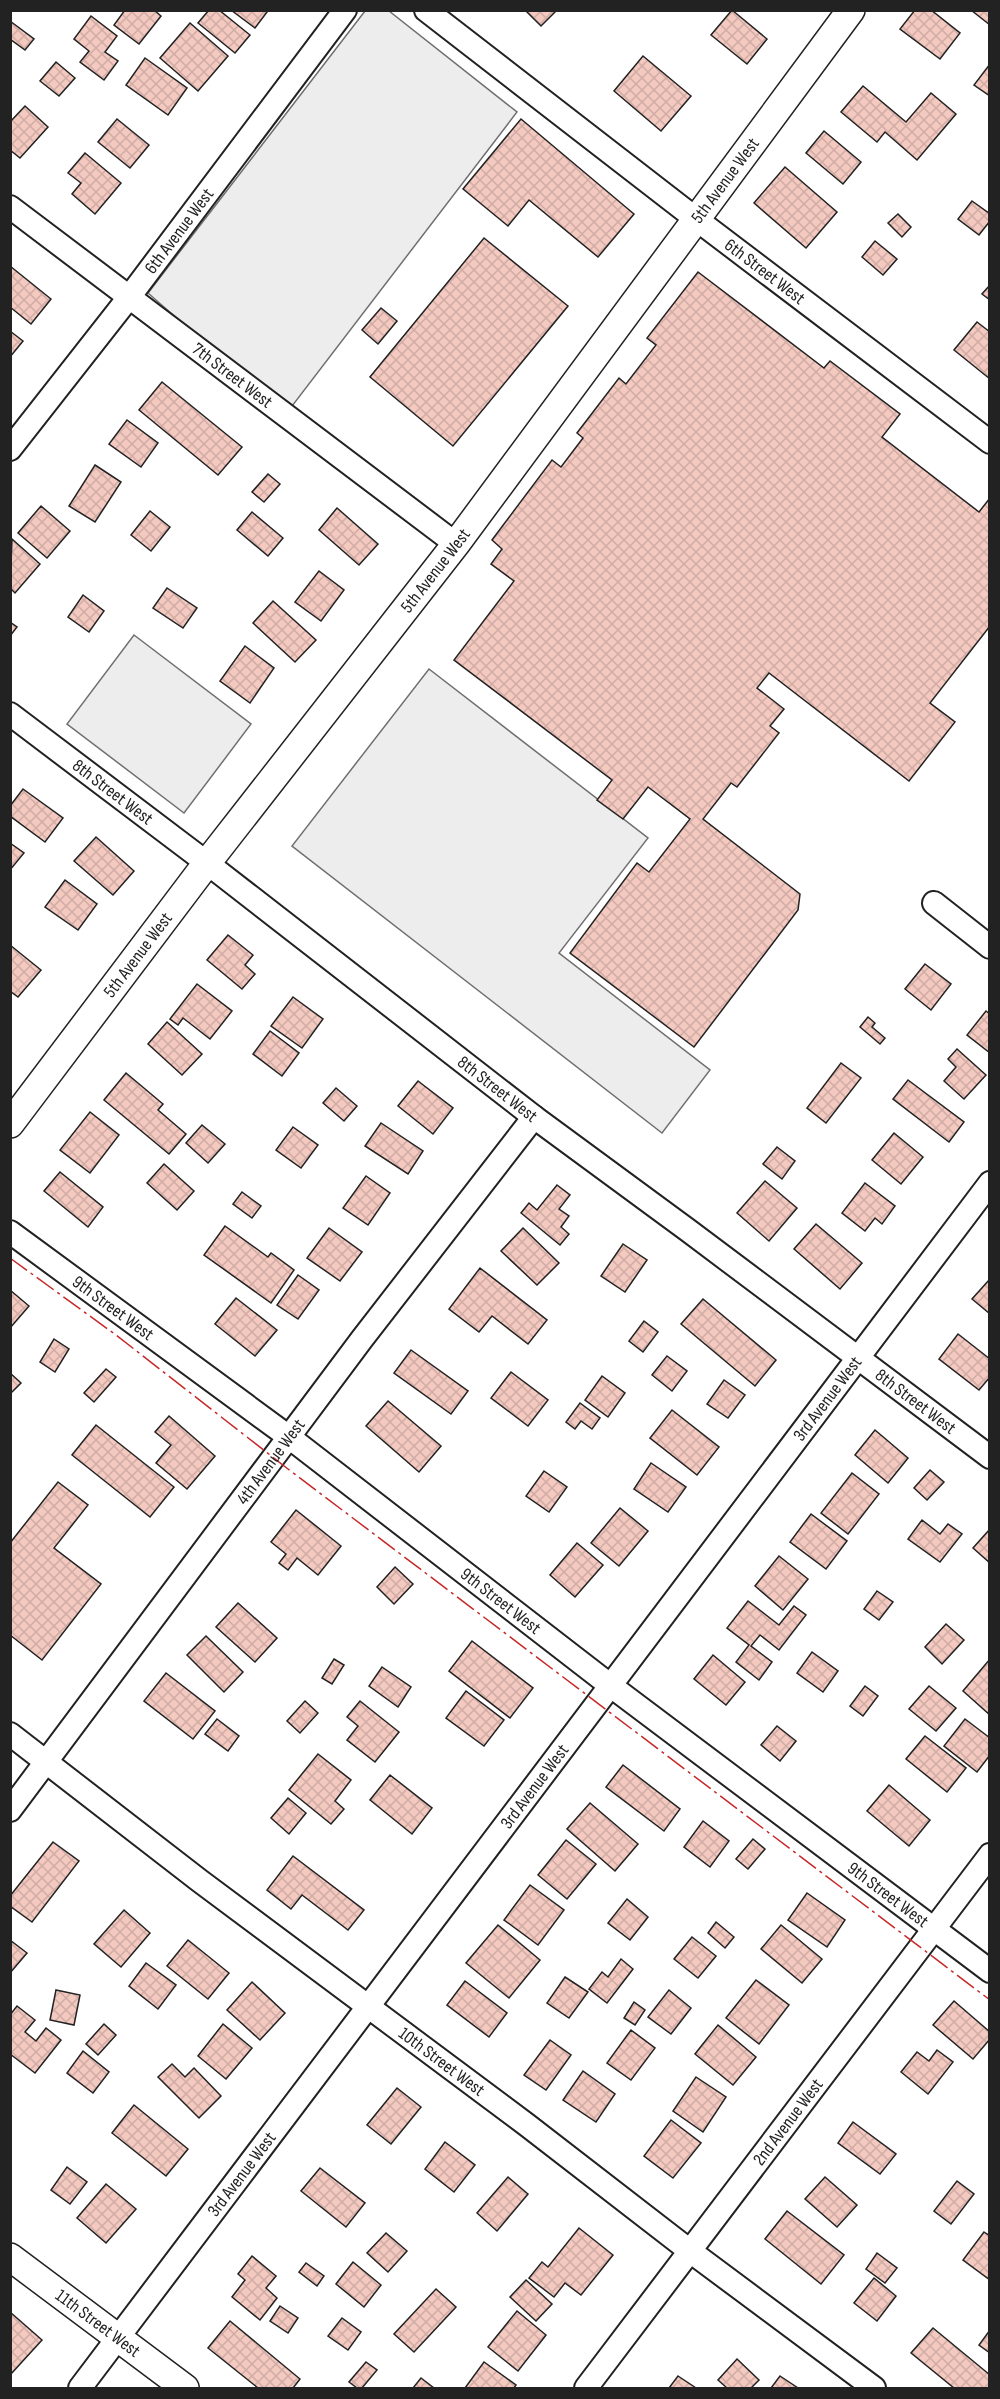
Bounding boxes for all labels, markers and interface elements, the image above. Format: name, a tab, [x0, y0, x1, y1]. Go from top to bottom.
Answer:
street label: 5th Avenue West	[687, 133, 764, 227]
street label: 6th Avenue West	[140, 184, 219, 278]
street label: 6th Street West	[720, 234, 809, 309]
street label: 7th Street West	[188, 339, 277, 413]
street label: 5th Avenue West	[396, 524, 475, 617]
street label: 8th Street West	[68, 755, 157, 830]
street label: 5th Avenue West	[99, 908, 177, 1002]
street label: 8th Street West	[453, 1052, 542, 1127]
street label: 9th Street West	[68, 1271, 158, 1345]
street label: 3rd Avenue West	[789, 1352, 867, 1445]
street label: 8th Street West	[871, 1365, 960, 1439]
street label: 4th Avenue West	[232, 1415, 310, 1509]
street label: 9th Street West	[456, 1564, 545, 1639]
street label: 3rd Avenue West	[496, 1740, 574, 1833]
street label: 9th Street West	[843, 1858, 933, 1932]
street label: 10th Street West	[394, 2023, 489, 2101]
street label: 2nd Avenue West	[749, 2074, 828, 2170]
street label: 3rd Avenue West	[203, 2128, 281, 2221]
street label: 11th Street West	[51, 2285, 145, 2362]

